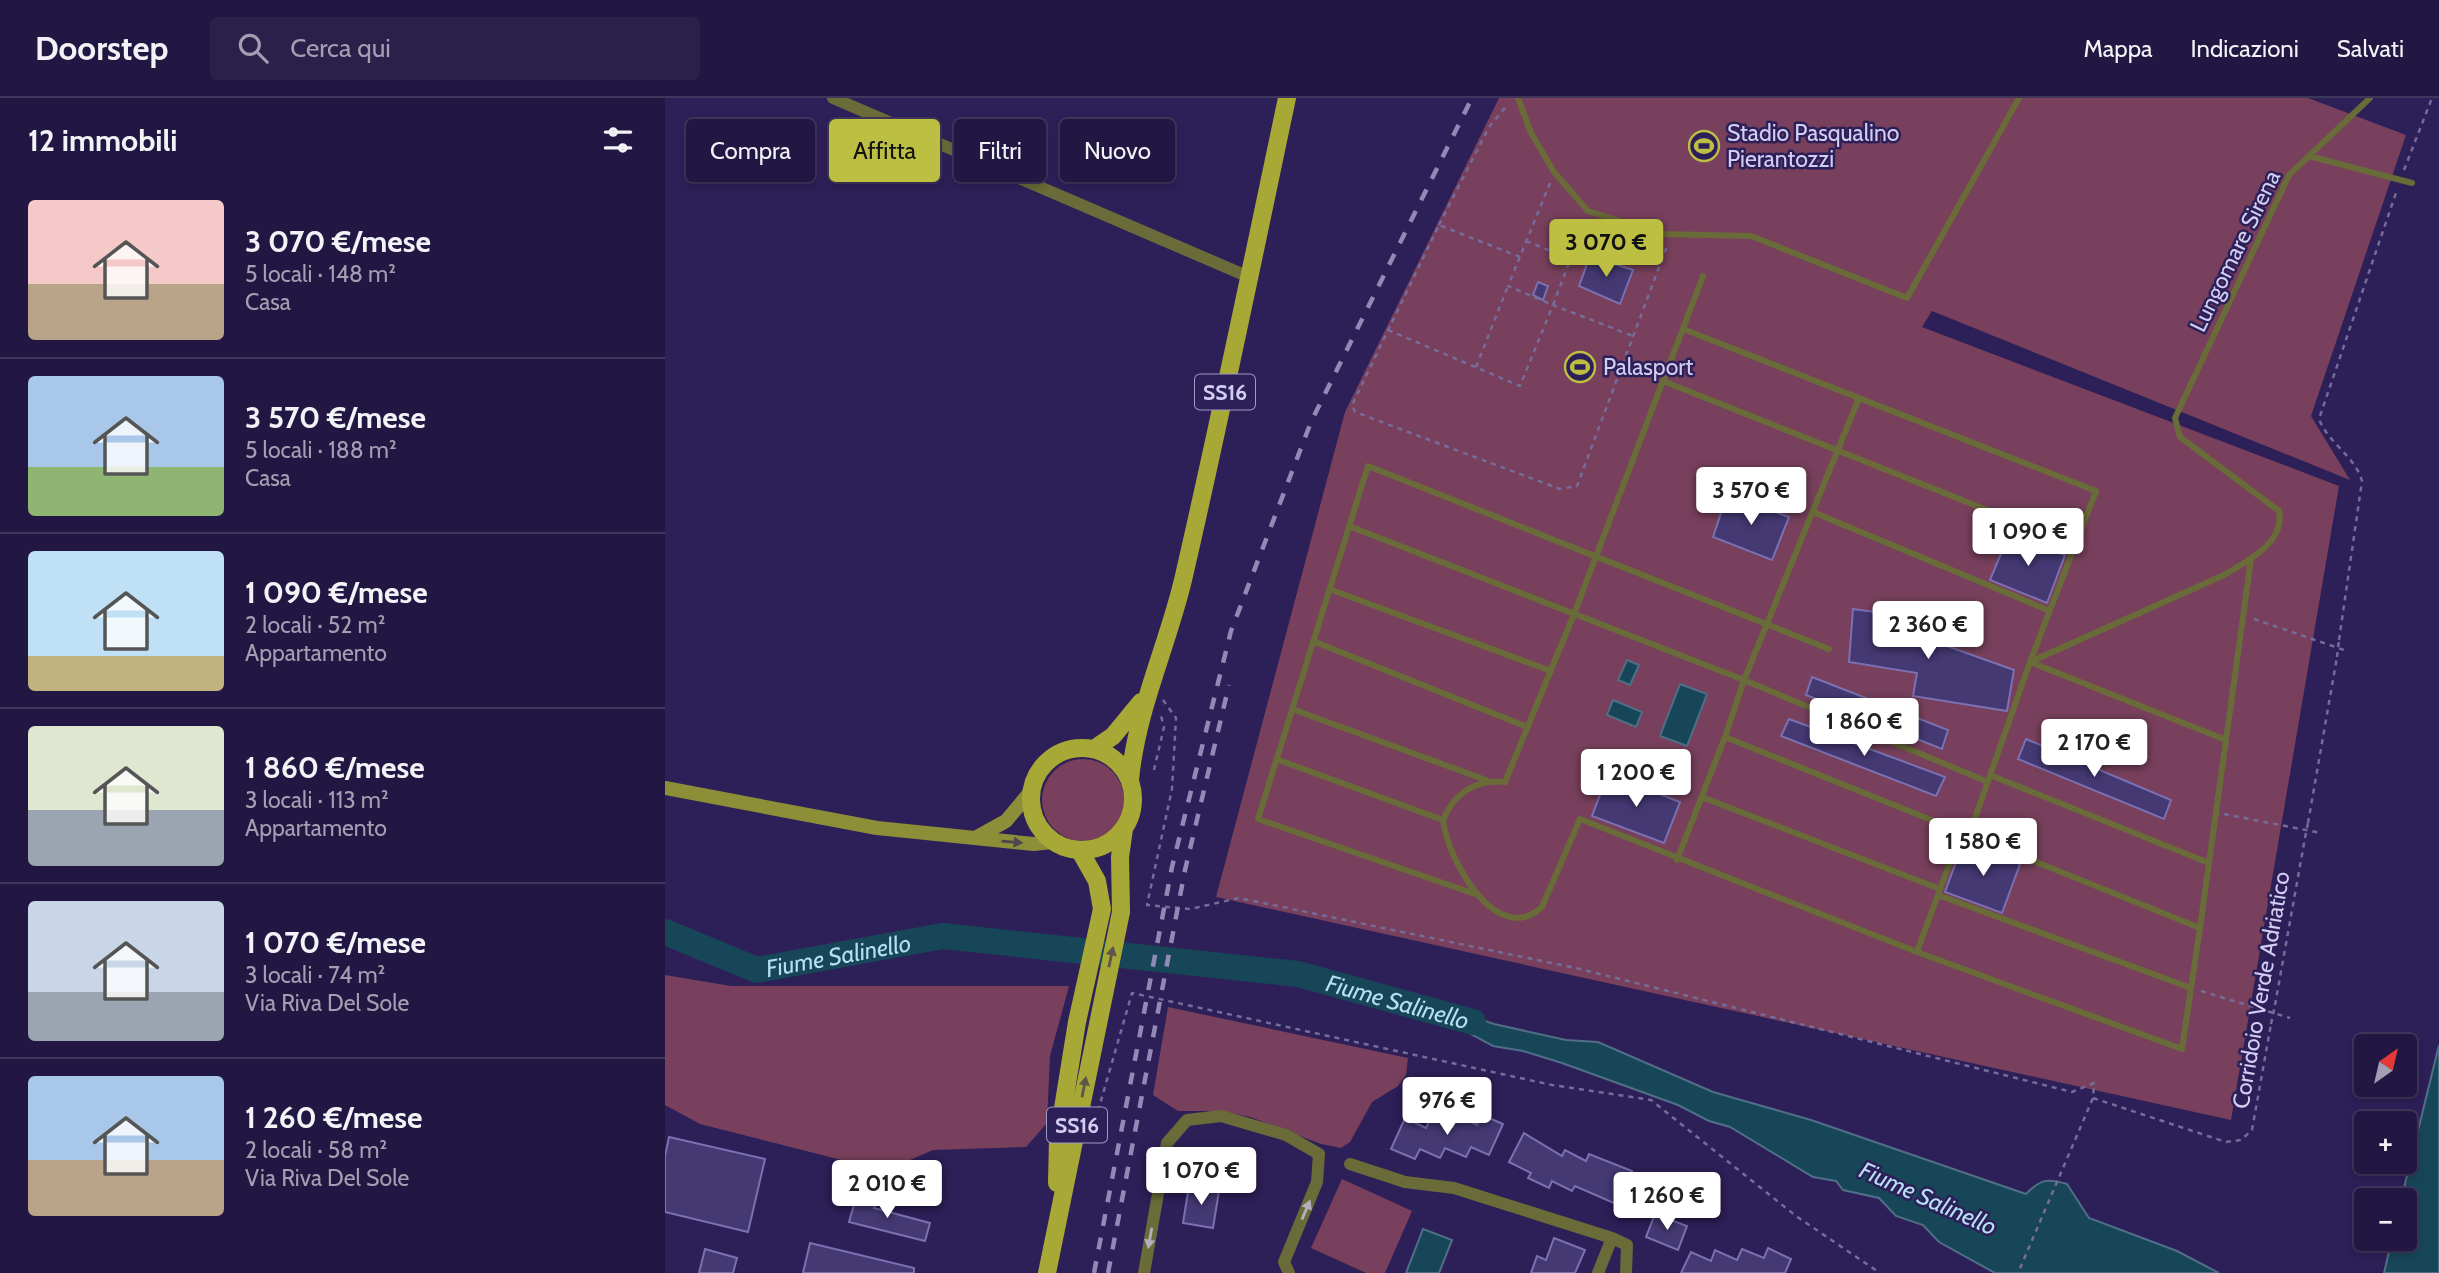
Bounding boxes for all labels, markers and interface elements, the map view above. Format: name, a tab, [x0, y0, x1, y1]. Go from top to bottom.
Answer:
search box	[210, 17, 700, 80]
text: Doorstep	[35, 28, 168, 68]
icon: search	[234, 29, 272, 67]
text: Cerca qui	[290, 32, 391, 64]
text: Mappa	[2083, 34, 2153, 63]
text: Indicazioni	[2191, 34, 2299, 63]
text: Salvati	[2337, 34, 2404, 63]
chip: Compra	[686, 119, 815, 182]
chip: Affitta	[829, 119, 940, 182]
chip: Filtri	[954, 119, 1046, 182]
chip: Nuovo	[1060, 119, 1175, 182]
place label: Stadio Pasqualino Pierantozzi	[1727, 119, 1899, 173]
icon: filters	[599, 121, 637, 159]
text: 12 immobili	[28, 122, 178, 159]
sports icon: Stadio Pasqualino Pierantozzi	[1687, 129, 1721, 163]
street label: Lungomare Sirena	[2184, 166, 2286, 336]
pin: 3 070 €	[1541, 220, 1671, 279]
text: 3 070 €/mese	[245, 223, 431, 260]
icon: home	[84, 228, 168, 312]
text: 3 070 €	[1565, 228, 1647, 256]
text: 5 locali · 148 m²	[245, 260, 396, 288]
text: Casa	[245, 288, 291, 316]
sports icon: Palasport	[1563, 350, 1597, 384]
place label: Palasport	[1603, 353, 1694, 381]
road number: SS16	[1195, 374, 1255, 410]
text: 3 570 €/mese	[245, 399, 426, 436]
icon: home	[84, 404, 168, 488]
text: 5 locali · 188 m²	[245, 436, 397, 464]
text: Casa	[245, 464, 291, 492]
pin: 3 570 €	[1686, 468, 1816, 527]
text: 3 570 €	[1712, 476, 1790, 504]
pin: 1 090 €	[1963, 508, 2093, 568]
text: 1 090 €	[1989, 517, 2067, 545]
text: 1 090 €/mese	[245, 574, 428, 611]
icon: home	[84, 579, 168, 663]
pin: 2 360 €	[1863, 602, 1993, 661]
text: 2 360 €	[1889, 610, 1967, 638]
text: 2 locali · 52 m²	[245, 611, 385, 639]
text: Appartamento	[245, 639, 387, 667]
pin: 1 860 €	[1799, 698, 1929, 758]
text: 1 860 €	[1826, 707, 1902, 735]
pin: 2 170 €	[2029, 720, 2159, 779]
text: 2 170 €	[2057, 728, 2131, 756]
text: 1 860 €/mese	[245, 749, 425, 786]
pin: 1 200 €	[1571, 750, 1701, 809]
icon: home	[84, 754, 168, 838]
text: 1 200 €	[1597, 758, 1675, 786]
text: 3 locali · 113 m²	[245, 786, 389, 814]
text: Appartamento	[245, 814, 387, 842]
pin: 1 580 €	[1918, 818, 2048, 878]
text: 1 580 €	[1945, 827, 2021, 855]
one-way arrow	[1002, 837, 1024, 848]
street label: Corridoio Verde Adriatico	[2226, 869, 2296, 1111]
text: 1 070 €/mese	[245, 924, 426, 961]
water label: Fiume Salinello	[763, 928, 913, 983]
icon: home	[84, 929, 168, 1013]
one-way arrow	[1106, 946, 1117, 968]
text: 3 locali · 74 m²	[245, 961, 385, 989]
water label: Fiume Salinello	[1323, 968, 1472, 1035]
text: Via Riva Del Sole	[245, 989, 409, 1017]
north arrow	[2354, 1034, 2417, 1097]
map controls	[2354, 1034, 2417, 1251]
one-way arrow	[1079, 1075, 1090, 1097]
pin: 976 €	[1398, 1077, 1496, 1137]
text: 976 €	[1419, 1086, 1476, 1114]
text: 1 260 €/mese	[245, 1099, 422, 1136]
icon: home	[84, 1104, 168, 1188]
road number: SS16	[1047, 1108, 1107, 1142]
button: +	[2354, 1111, 2417, 1174]
text: 2 locali · 58 m²	[245, 1136, 387, 1164]
pin: 1 070 €	[1136, 1148, 1266, 1207]
water label: Fiume Salinello	[1855, 1155, 2001, 1241]
text: 1 070 €	[1162, 1156, 1240, 1184]
pin: 2 010 €	[822, 1160, 952, 1220]
text: Via Riva Del Sole	[245, 1164, 409, 1192]
text: 2 010 €	[848, 1169, 926, 1197]
pin: 1 260 €	[1602, 1172, 1732, 1232]
text: 1 260 €	[1630, 1181, 1704, 1209]
button: −	[2354, 1188, 2417, 1251]
one-way arrow	[1300, 1200, 1311, 1221]
one-way arrow	[1145, 1227, 1156, 1249]

